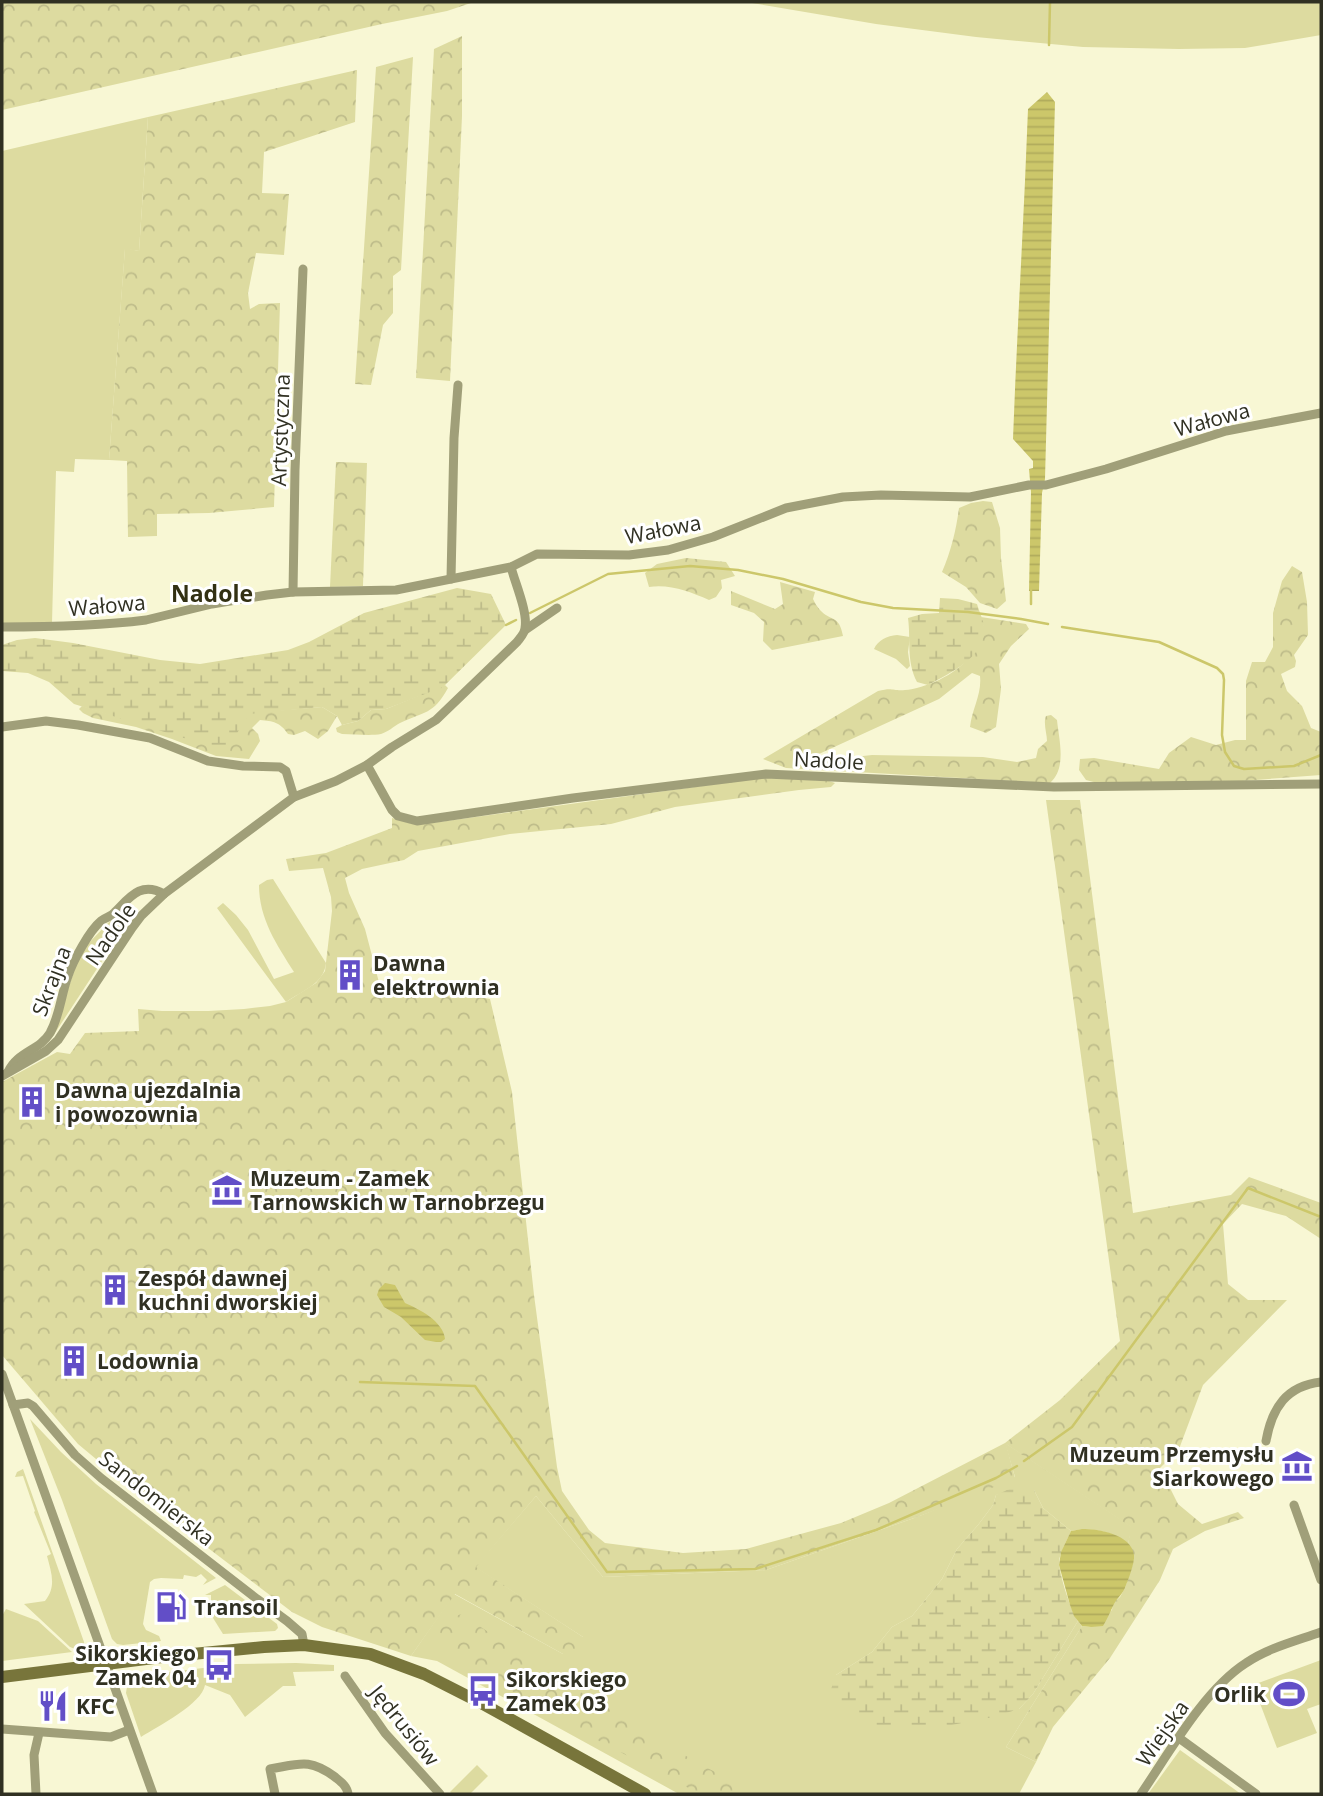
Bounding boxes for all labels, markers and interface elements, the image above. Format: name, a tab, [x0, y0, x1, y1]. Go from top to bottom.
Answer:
street label: Artystyczna	[264, 373, 296, 487]
street label: Wałowa	[1171, 396, 1253, 442]
street label: Wałowa	[623, 508, 703, 550]
district label: Nadole	[171, 577, 253, 609]
street label: Wałowa	[67, 588, 147, 622]
street label: Nadole	[793, 744, 865, 776]
street label: Nadole	[78, 897, 142, 971]
street label: Skrajna	[25, 942, 77, 1020]
place label: Dawna elektrownia	[373, 949, 500, 1001]
building icon: Dawna elektrownia	[333, 958, 367, 992]
place label: Dawna ujezdalnia i powozownia	[55, 1076, 241, 1128]
building icon: Dawna ujezdalnia i powozownia	[15, 1085, 49, 1119]
place label: Muzeum - Zamek Tarnowskich w Tarnobrzegu	[250, 1164, 545, 1216]
museum icon: Muzeum - Zamek Tarnowskich w Tarnobrzegu	[210, 1173, 244, 1207]
place label: Zespół dawnej kuchni dworskiej	[138, 1264, 318, 1316]
building icon: Zespół dawnej kuchni dworskiej	[98, 1273, 132, 1307]
building icon: Lodownia	[57, 1344, 91, 1378]
place label: Lodownia	[97, 1347, 199, 1375]
place label: Muzeum Przemysłu Siarkowego	[1069, 1440, 1274, 1492]
street label: Sandomierska	[93, 1444, 221, 1552]
museum icon: Muzeum Przemysłu Siarkowego	[1280, 1449, 1314, 1483]
fuel station icon: Transoil	[154, 1590, 188, 1624]
place label: Transoil	[194, 1593, 278, 1621]
place label: Sikorskiego Zamek 04	[75, 1639, 196, 1691]
bus stop icon: Sikorskiego Zamek 04	[202, 1648, 236, 1682]
place label: Sikorskiego Zamek 03	[506, 1665, 627, 1717]
bus stop icon: Sikorskiego Zamek 03	[466, 1674, 500, 1708]
street label: Jędrusiów	[363, 1677, 447, 1772]
sports icon: Orlik	[1272, 1677, 1306, 1711]
place label: Orlik	[1214, 1680, 1267, 1708]
restaurant icon: KFC	[36, 1689, 70, 1723]
place label: KFC	[76, 1692, 115, 1720]
street label: Wiejska	[1129, 1694, 1195, 1772]

